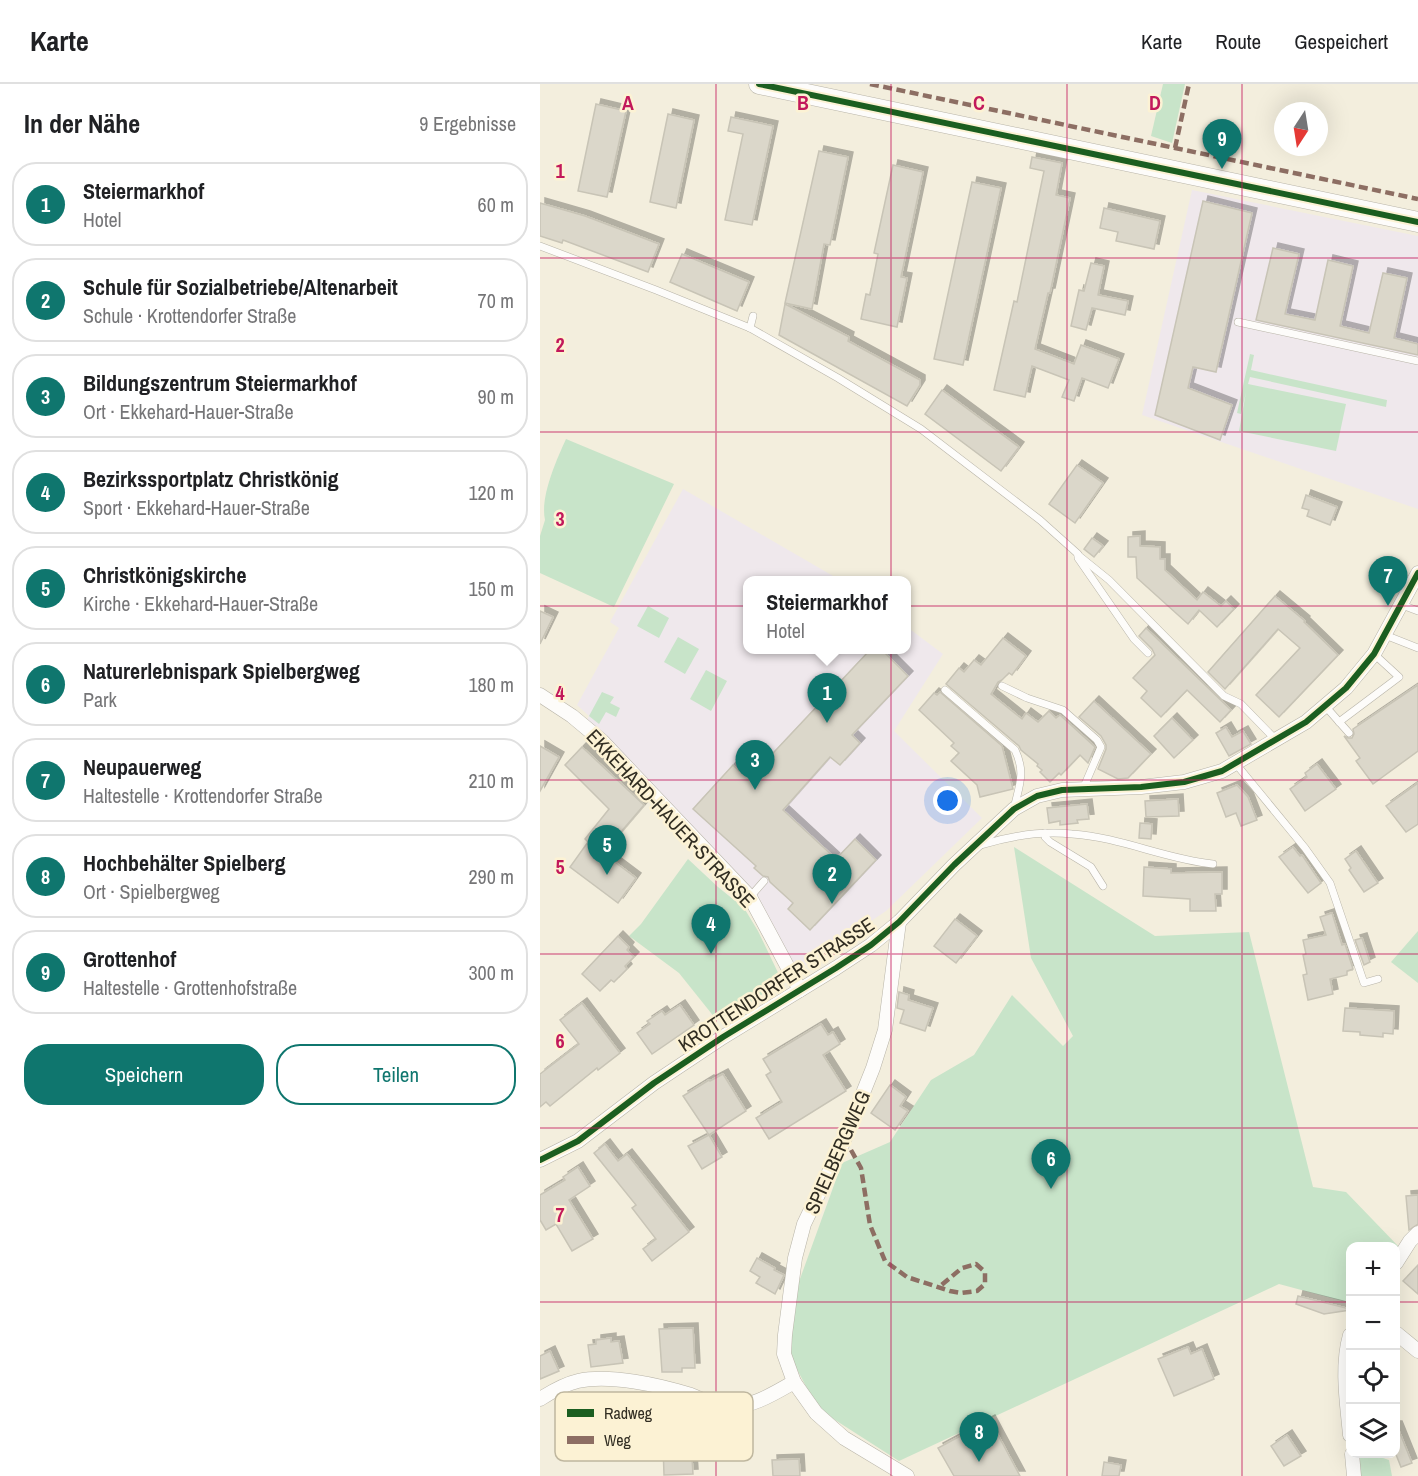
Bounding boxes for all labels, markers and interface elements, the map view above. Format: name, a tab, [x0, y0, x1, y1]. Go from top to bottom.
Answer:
text: Karte	[30, 22, 89, 60]
text: Karte	[1141, 27, 1182, 56]
text: Route	[1215, 27, 1261, 56]
text: Gespeichert	[1294, 27, 1388, 56]
text: A	[622, 89, 634, 116]
text: B	[797, 89, 809, 116]
text: C	[973, 89, 985, 116]
text: D	[1149, 89, 1161, 116]
north arrow	[1274, 102, 1328, 156]
text: In der Nähe	[24, 106, 140, 141]
text: 9 Ergebnisse	[419, 110, 516, 137]
pin: 9	[1202, 120, 1242, 169]
text: 1	[555, 157, 565, 184]
text: Steiermarkhof	[83, 176, 204, 206]
text: 1	[41, 191, 50, 218]
text: 60 m	[478, 191, 514, 218]
text: Hotel	[83, 206, 121, 233]
text: Schule für Sozialbetriebe/Altenarbeit	[83, 272, 398, 302]
text: 2	[41, 287, 50, 314]
text: 70 m	[478, 287, 514, 314]
text: Schule · Krottendorfer Straße	[83, 302, 296, 329]
text: 2	[555, 331, 565, 358]
text: Bildungszentrum Steiermarkhof	[83, 368, 357, 398]
text: 3	[41, 383, 50, 410]
text: 90 m	[478, 383, 514, 410]
text: Ort · Ekkehard-Hauer-Straße	[83, 398, 294, 425]
text: Bezirkssportplatz Christkönig	[83, 464, 339, 494]
text: 4	[41, 479, 50, 506]
text: 120 m	[468, 479, 514, 506]
text: Sport · Ekkehard-Hauer-Straße	[83, 494, 310, 521]
text: 3	[555, 505, 565, 532]
pin: 7	[1368, 556, 1408, 606]
text: Christkönigskirche	[83, 560, 246, 590]
text: 5	[41, 575, 50, 602]
text: 150 m	[468, 575, 514, 602]
popup	[743, 576, 911, 654]
text: Steiermarkhof	[766, 587, 888, 617]
text: Kirche · Ekkehard-Hauer-Straße	[83, 590, 318, 617]
text: Hotel	[766, 617, 805, 644]
text: Naturerlebnispark Spielbergweg	[83, 656, 360, 686]
text: 6	[41, 671, 50, 698]
text: 180 m	[468, 671, 514, 698]
pin: 1	[808, 674, 846, 723]
text: 4	[555, 679, 565, 706]
text: Park	[83, 686, 117, 713]
street label: EKKEHARD-HAUER-STRASSE	[581, 723, 761, 913]
pin: 3	[736, 740, 774, 790]
text: Neupauerweg	[83, 752, 201, 782]
text: 7	[41, 767, 50, 794]
text: 210 m	[468, 767, 514, 794]
text: Haltestelle · Krottendorfer Straße	[83, 782, 323, 809]
your location	[933, 786, 962, 815]
pin: 5	[588, 826, 626, 875]
text: Hochbehälter Spielberg	[83, 848, 286, 878]
text: 5	[555, 853, 565, 880]
pin: 2	[812, 854, 852, 904]
text: 8	[41, 863, 50, 890]
text: 290 m	[468, 863, 514, 890]
text: Ort · Spielbergweg	[83, 878, 220, 905]
pin: 4	[692, 904, 730, 954]
street label: KROTTENDORFER STRASSE	[673, 910, 879, 1058]
text: Grottenhof	[83, 944, 176, 974]
text: 9	[41, 959, 50, 986]
text: 300 m	[468, 959, 514, 986]
text: Haltestelle · Grottenhofstraße	[83, 974, 297, 1001]
text: 6	[555, 1027, 565, 1054]
button: Speichern	[24, 1044, 264, 1105]
button: Teilen	[276, 1044, 516, 1105]
street label: SPIELBERGWEG	[798, 1086, 876, 1218]
pin: 6	[1032, 1140, 1070, 1189]
text: 7	[555, 1201, 565, 1228]
map controls	[1346, 1242, 1400, 1458]
button: +	[1346, 1242, 1400, 1296]
button: −	[1346, 1296, 1400, 1350]
button: locate	[1346, 1350, 1400, 1404]
legend	[555, 1392, 753, 1461]
text: Radweg	[604, 1402, 653, 1424]
button: layers	[1346, 1404, 1400, 1458]
pin: 8	[960, 1412, 998, 1462]
text: Weg	[604, 1429, 631, 1451]

